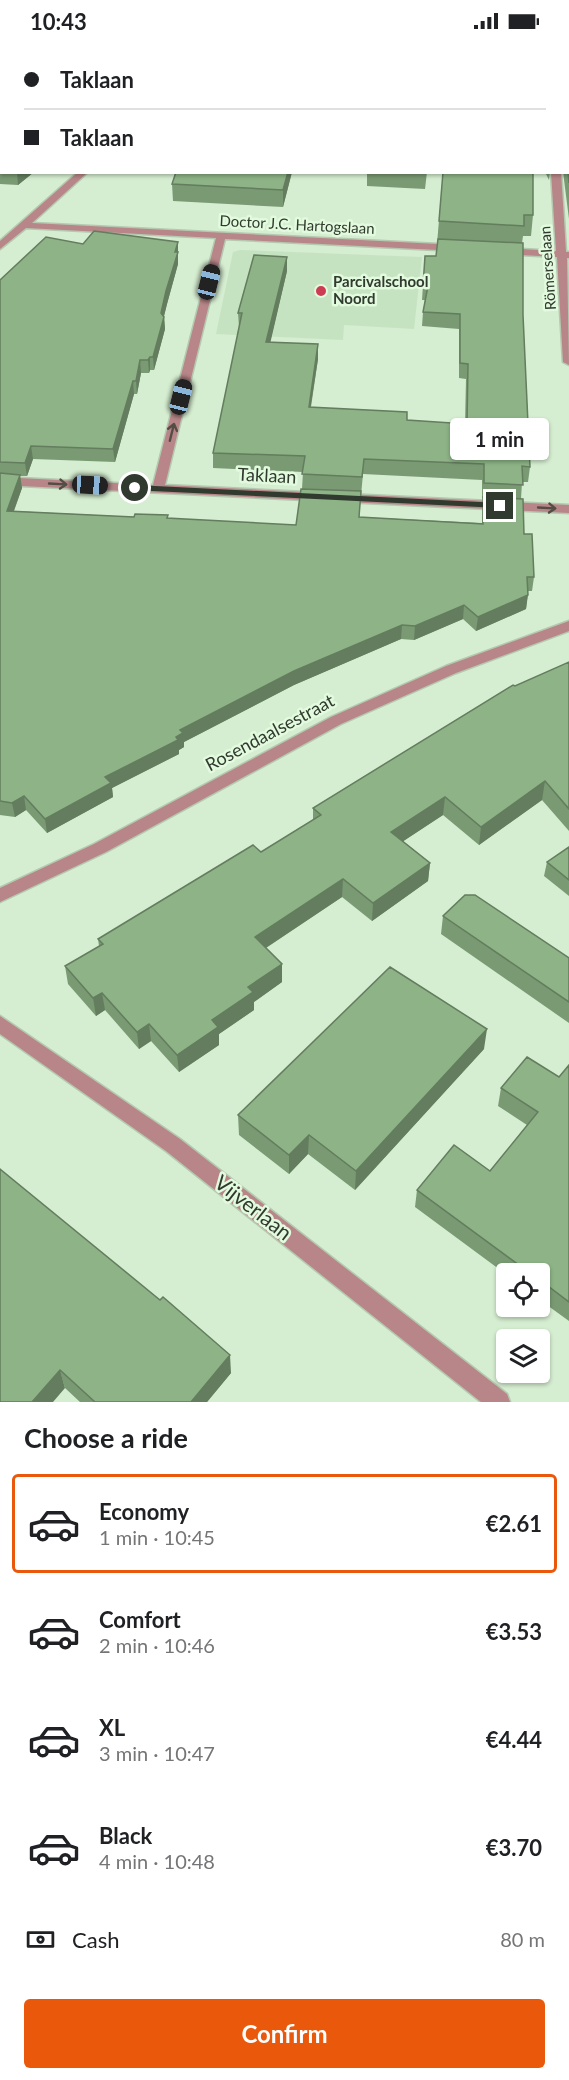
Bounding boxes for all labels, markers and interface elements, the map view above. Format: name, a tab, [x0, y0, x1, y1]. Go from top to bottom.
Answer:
text: 10:43	[30, 8, 87, 35]
text: Taklaan	[60, 66, 134, 93]
text: Taklaan	[60, 124, 134, 151]
street label: Doctor J.C. Hartogslaan	[219, 211, 375, 237]
street label: Römerselaan	[535, 225, 559, 311]
car	[196, 262, 222, 302]
place label: Parcivalschool Noord	[333, 272, 428, 307]
marker: Parcivalschool Noord	[314, 284, 328, 298]
car	[168, 377, 194, 417]
callout: 1 min	[450, 419, 550, 461]
one-way arrow	[166, 423, 178, 442]
text: 1 min	[475, 427, 524, 451]
street label: Taklaan	[237, 462, 297, 488]
route start	[121, 474, 148, 501]
car	[72, 475, 108, 495]
one-way arrow	[48, 478, 68, 489]
route end	[486, 492, 513, 519]
one-way arrow	[536, 503, 556, 514]
street label: Rosendaalsestraat	[201, 689, 338, 775]
street label: Vijverlaan	[210, 1169, 298, 1245]
map controls	[496, 1263, 550, 1383]
button: locate	[496, 1263, 550, 1317]
button: layers	[496, 1329, 550, 1383]
text: Choose a ride	[24, 1421, 188, 1454]
icon: car	[27, 1497, 81, 1551]
text: Economy	[99, 1498, 189, 1525]
text: €2.61	[486, 1510, 542, 1537]
text: 1 min · 10:45	[99, 1525, 215, 1549]
icon: car	[27, 1605, 81, 1659]
text: Comfort	[99, 1606, 181, 1633]
text: €3.53	[486, 1618, 542, 1645]
text: 2 min · 10:46	[99, 1633, 215, 1657]
icon: car	[27, 1713, 81, 1767]
text: XL	[99, 1714, 125, 1741]
text: €4.44	[486, 1726, 542, 1753]
text: 3 min · 10:47	[99, 1741, 215, 1765]
icon: car	[27, 1821, 81, 1875]
text: Black	[99, 1822, 152, 1849]
text: €3.70	[486, 1834, 542, 1861]
text: 4 min · 10:48	[99, 1849, 215, 1873]
icon: cash	[24, 1923, 57, 1956]
text: Cash	[72, 1926, 119, 1953]
text: 80 m	[500, 1927, 545, 1951]
button: Confirm	[24, 1999, 545, 2068]

